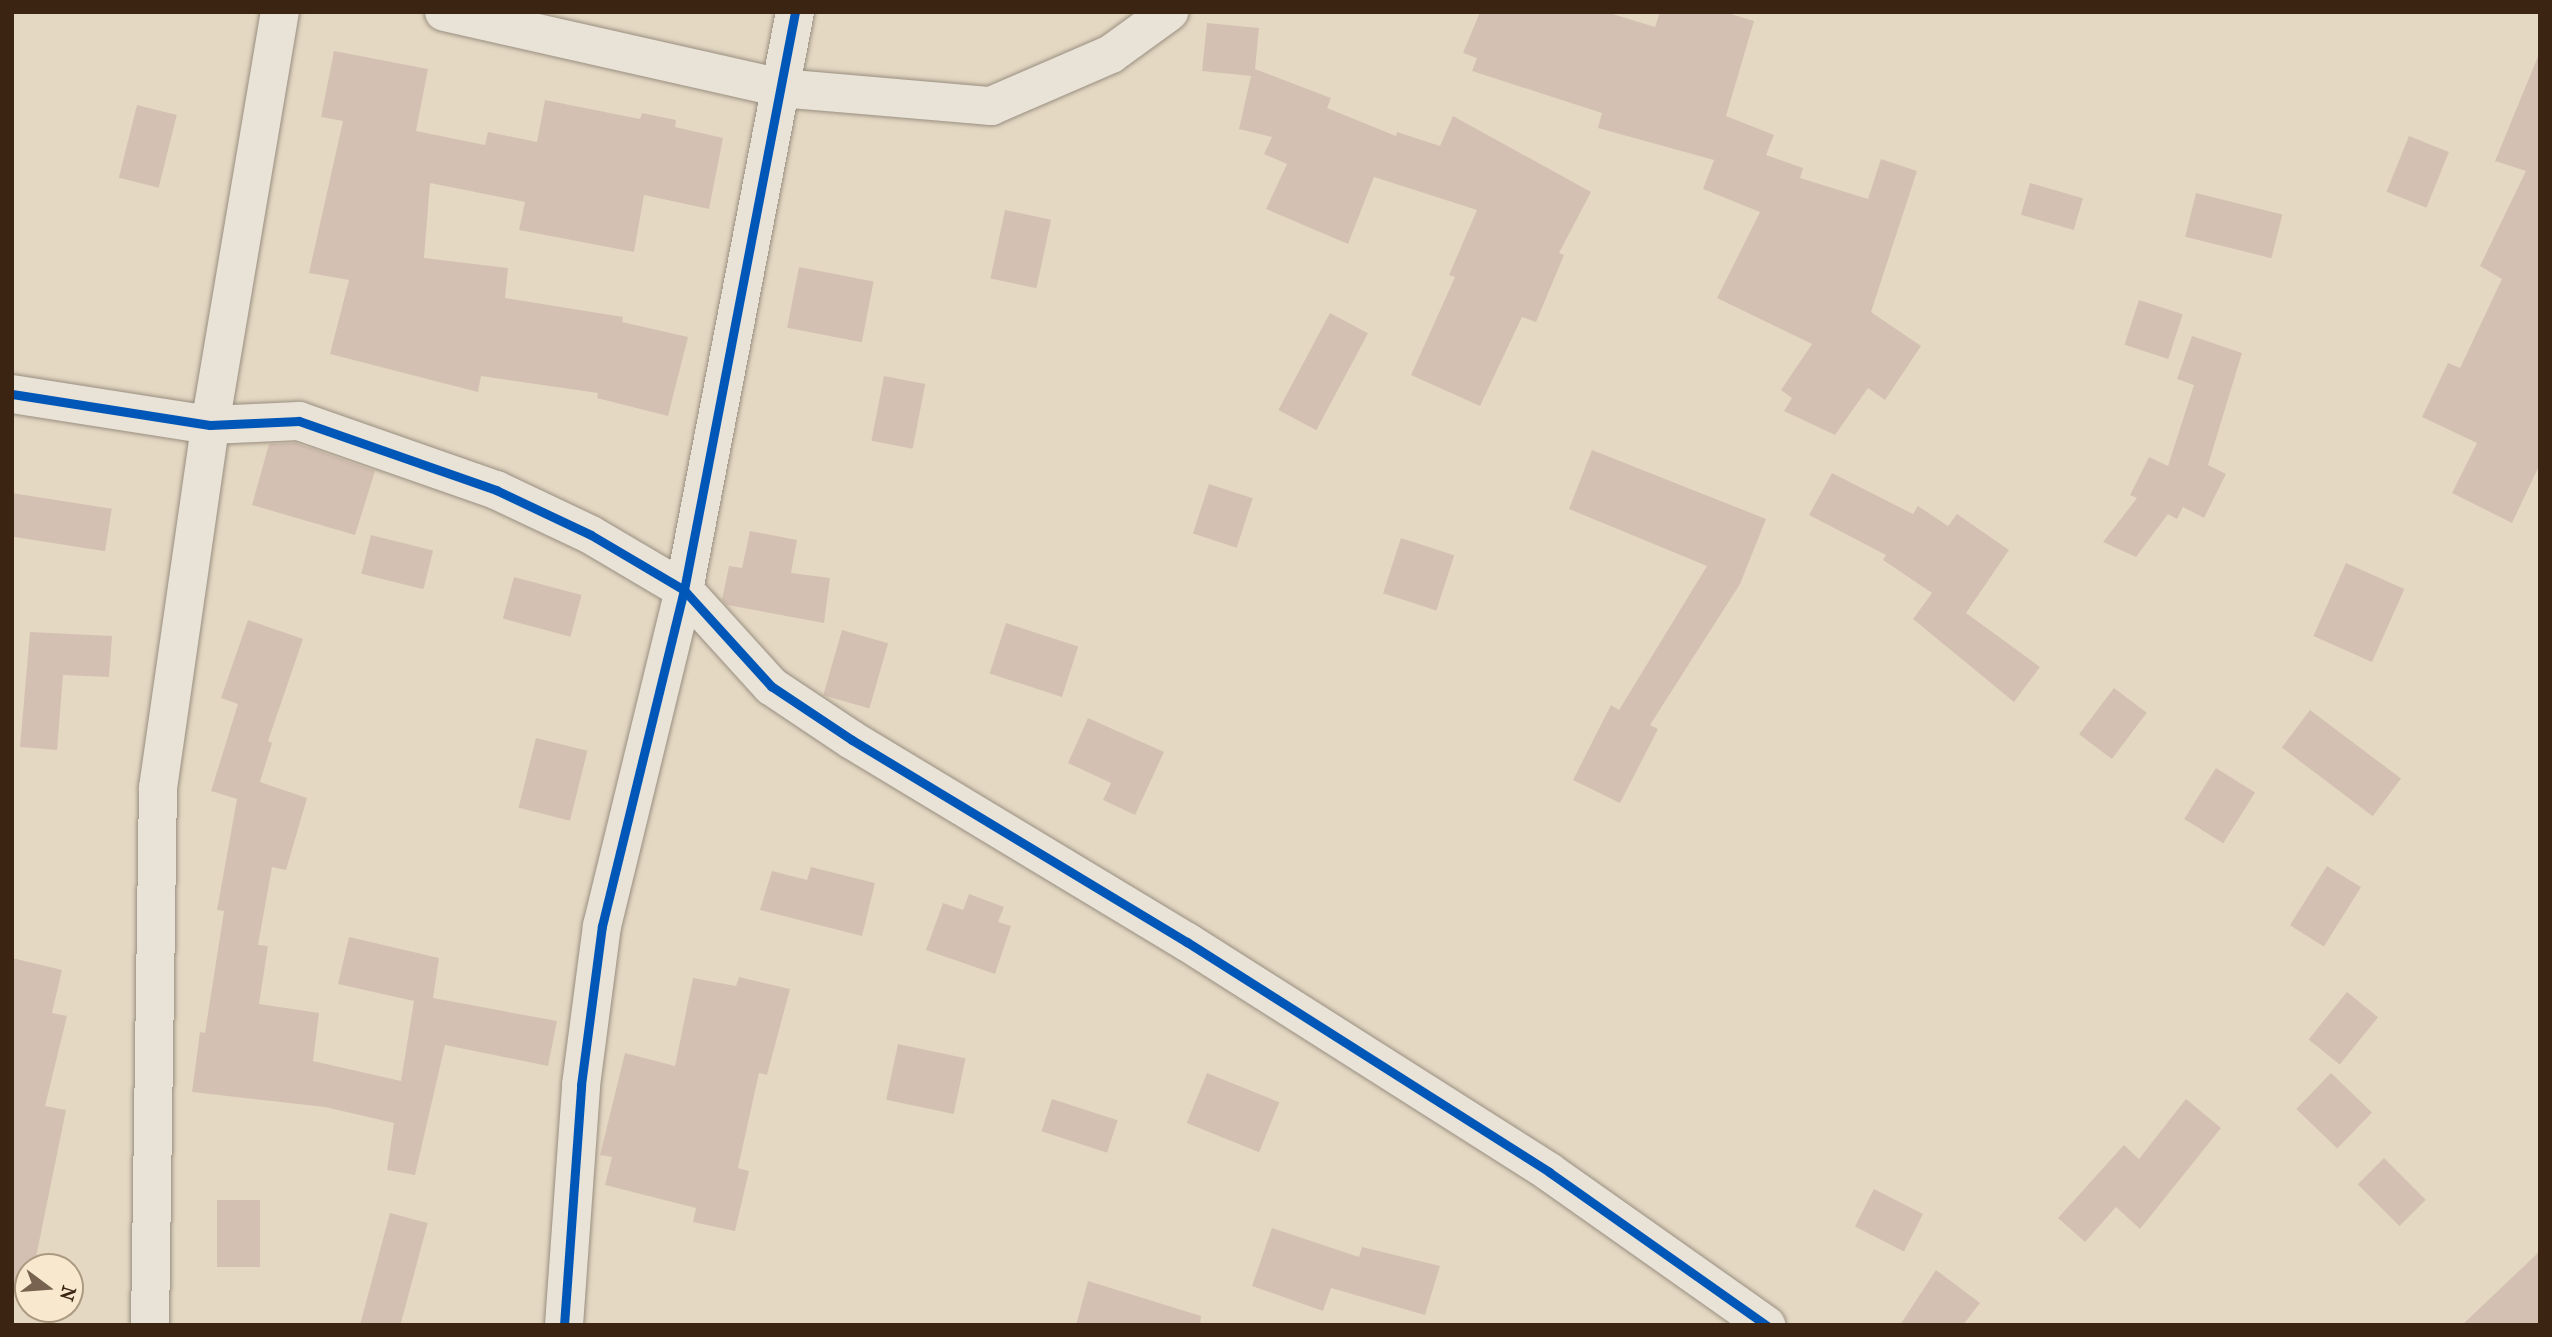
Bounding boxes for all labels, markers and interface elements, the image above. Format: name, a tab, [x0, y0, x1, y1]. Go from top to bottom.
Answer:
north arrow	[14, 1253, 84, 1323]
text: N	[55, 1283, 80, 1303]

